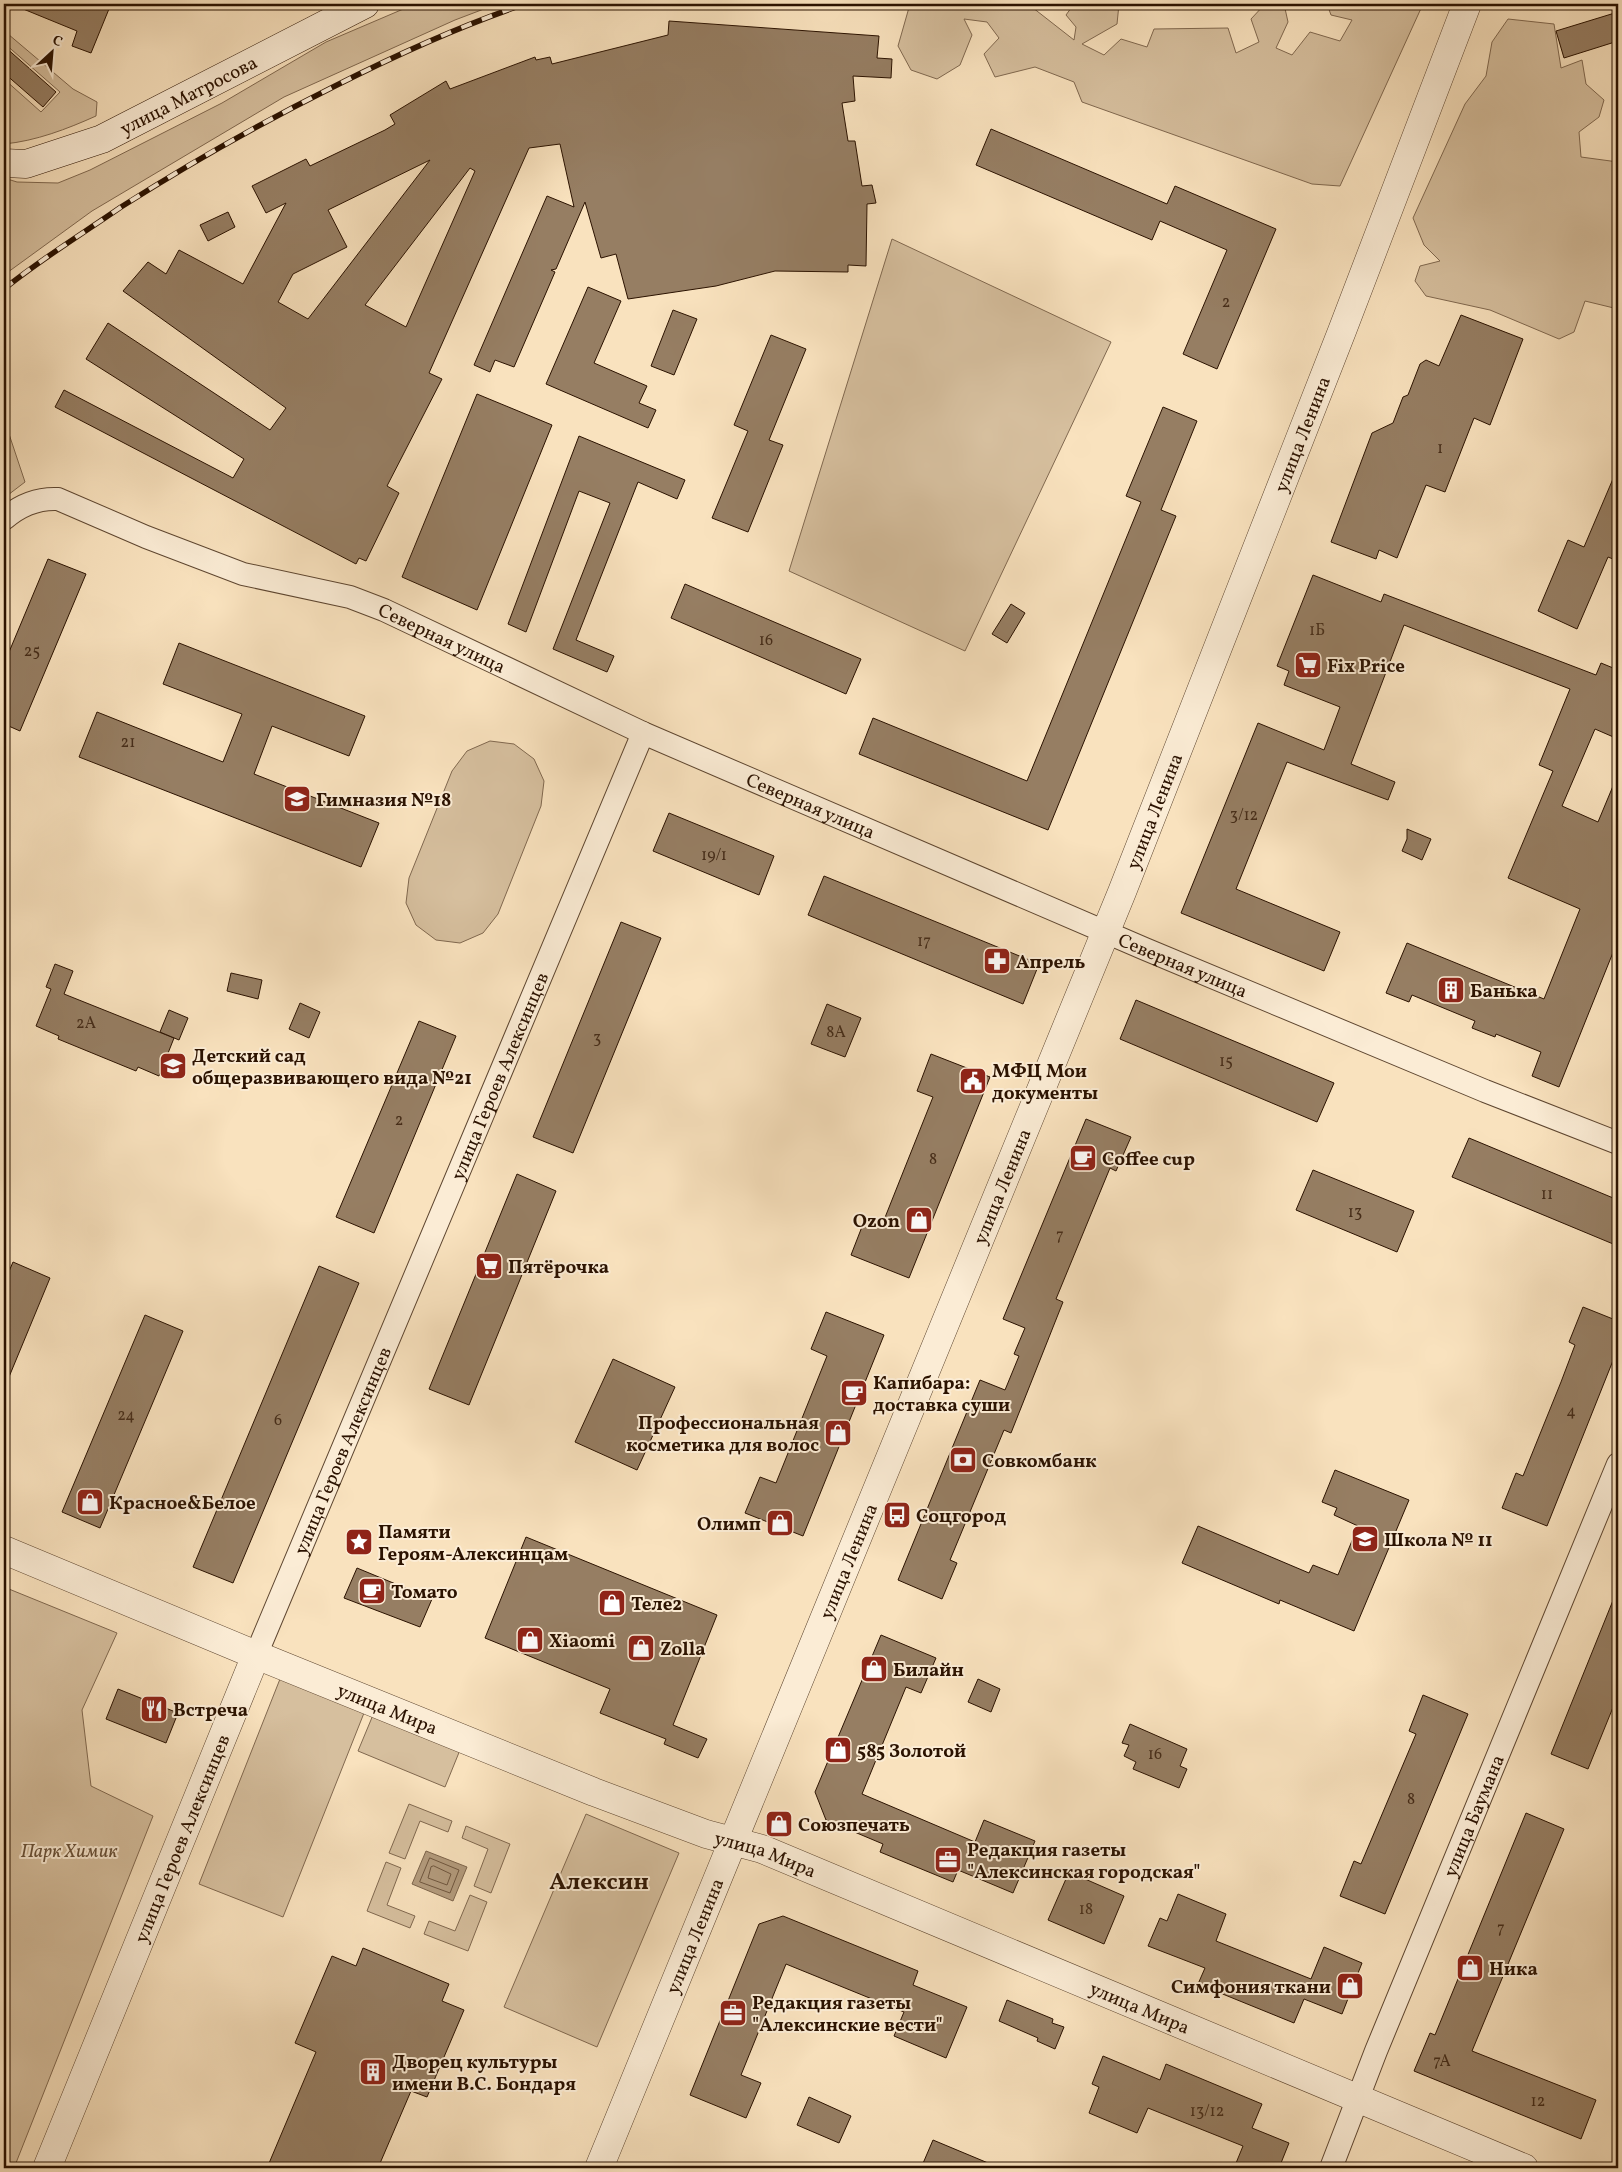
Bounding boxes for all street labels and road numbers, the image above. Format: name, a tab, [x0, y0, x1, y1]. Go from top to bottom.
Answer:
street label: улица Матросова	[116, 50, 262, 143]
street label: улица Ленина	[1269, 373, 1338, 497]
street label: Северная улица	[373, 598, 509, 681]
street label: улица Ленина	[1121, 750, 1190, 874]
street label: Северная улица	[741, 768, 879, 846]
street label: Северная улица	[1113, 928, 1251, 1005]
street label: улица Героев Алексинцев	[446, 969, 556, 1185]
street label: улица Ленина	[968, 1125, 1039, 1249]
street label: улица Героев Алексинцев	[289, 1343, 399, 1559]
street label: улица Ленина	[814, 1500, 885, 1624]
street label: улица Мира	[333, 1678, 441, 1742]
street label: улица Героев Алексинцев	[129, 1731, 237, 1947]
street label: улица Баумана	[1438, 1751, 1512, 1882]
street label: улица Мира	[711, 1826, 820, 1885]
street label: улица Ленина	[661, 1875, 731, 1998]
street label: улица Мира	[1085, 1977, 1193, 2042]

